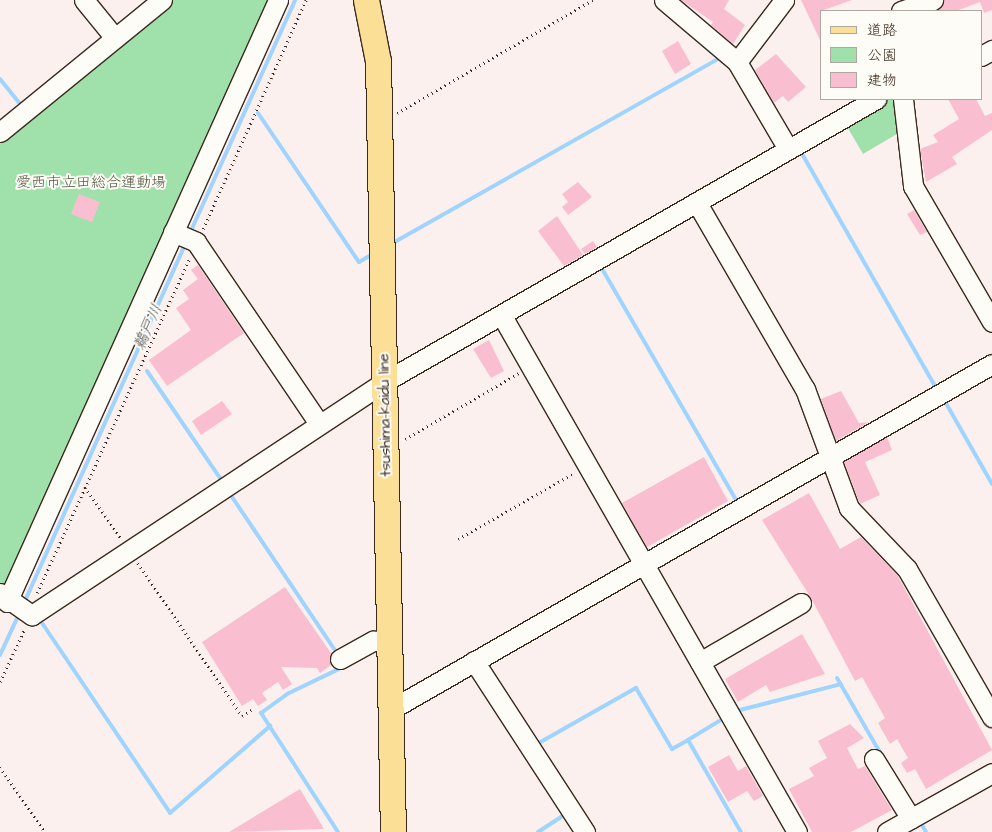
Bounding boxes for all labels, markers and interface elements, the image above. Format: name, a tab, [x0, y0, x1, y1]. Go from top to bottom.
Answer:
legend	[820, 10, 982, 100]
text: 道路	[867, 20, 897, 41]
text: 公園	[867, 45, 897, 66]
text: 建物	[867, 70, 897, 91]
park label: 愛西市立田総合運動場	[16, 174, 166, 192]
water label: 鵜戸川	[129, 301, 167, 353]
street label: tsushima-kaidu line	[375, 353, 395, 477]

